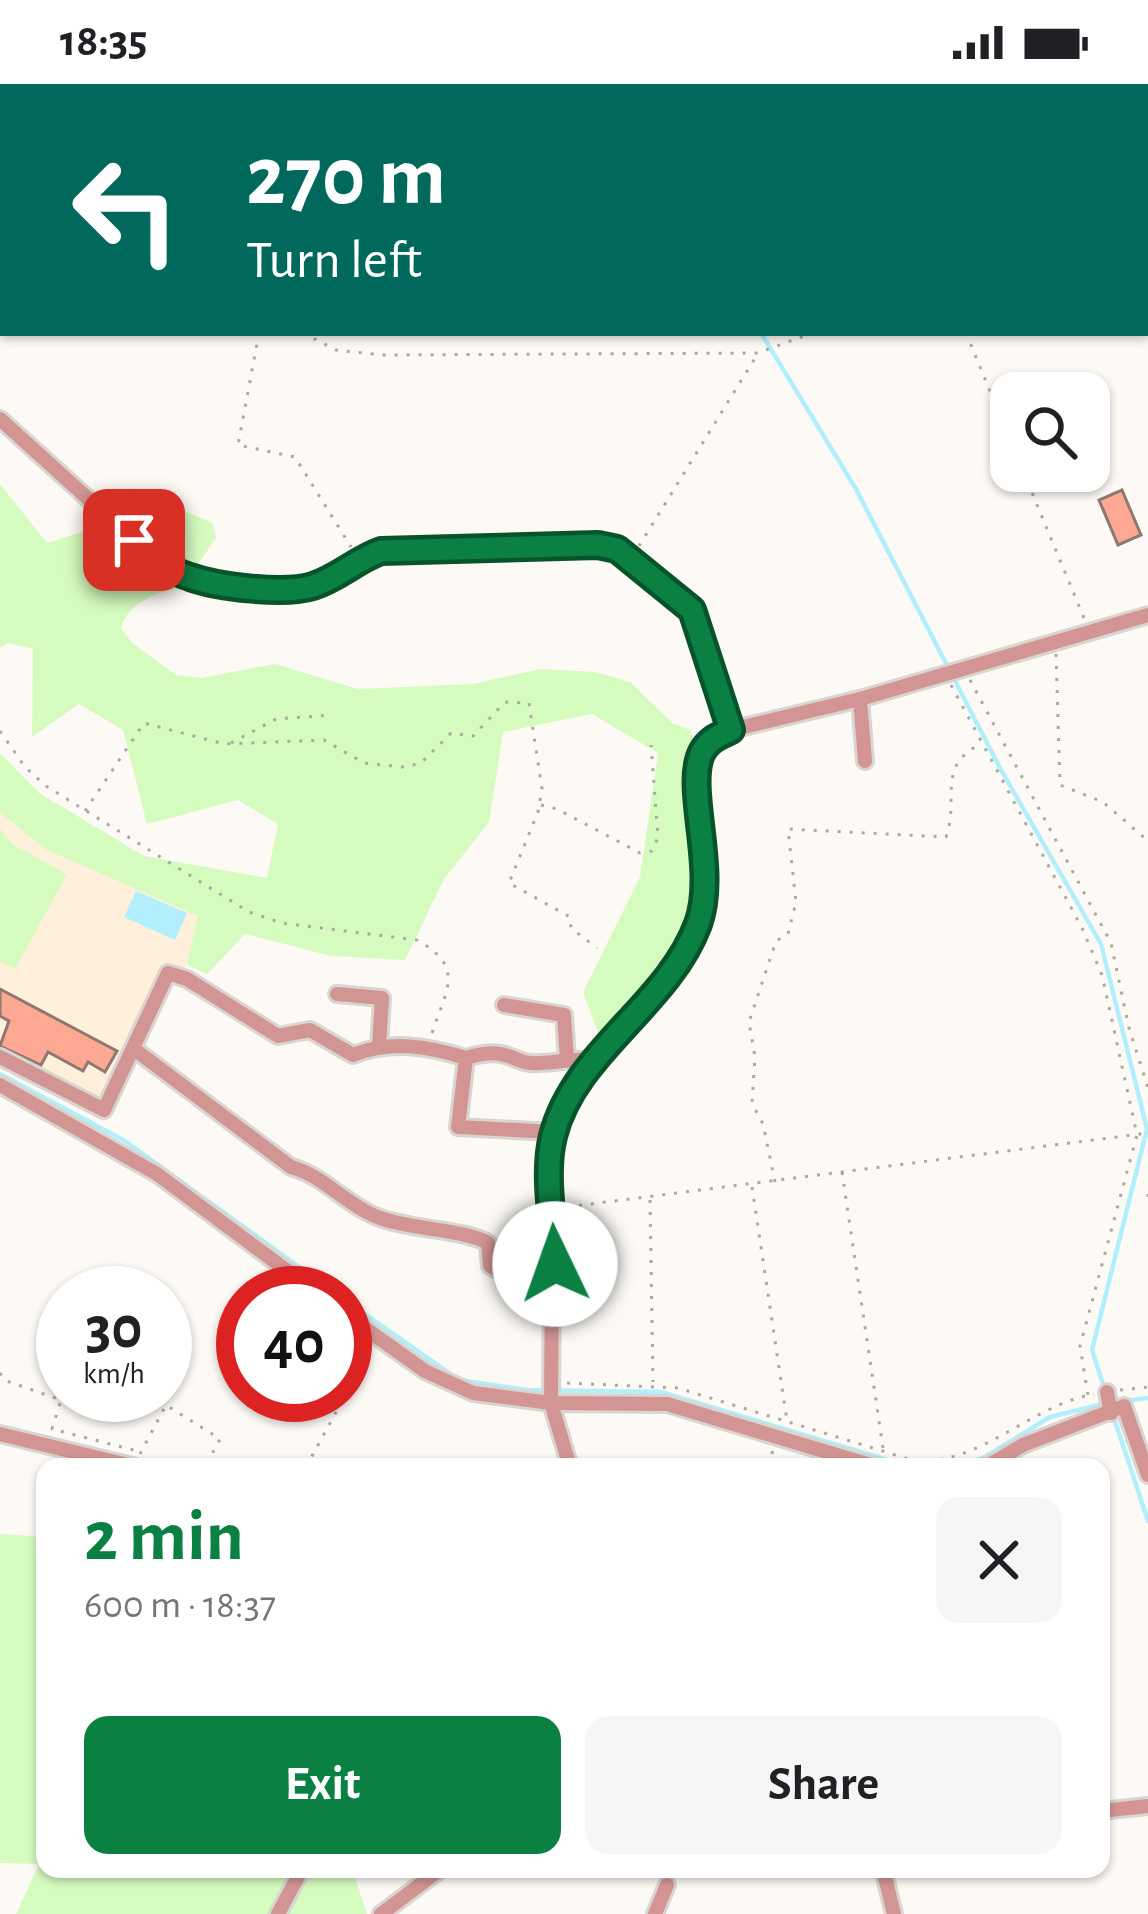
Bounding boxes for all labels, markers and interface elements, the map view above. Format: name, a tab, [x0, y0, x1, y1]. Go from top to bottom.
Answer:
text: 18:35	[60, 19, 148, 64]
icon: left	[48, 132, 204, 288]
text: 270 m	[246, 136, 446, 220]
text: Turn left	[246, 234, 422, 288]
map controls	[990, 372, 1110, 492]
button: search	[990, 372, 1110, 492]
pin	[83, 489, 185, 591]
icon: arrive	[101, 507, 167, 573]
position arrow	[492, 1201, 618, 1327]
speed limit sign: 40	[216, 1266, 372, 1422]
text: 30	[85, 1299, 143, 1359]
text: km/h	[83, 1359, 145, 1389]
button: close	[936, 1497, 1062, 1623]
text: 2 min	[84, 1501, 244, 1573]
text: 600 m · 18:37	[84, 1586, 276, 1625]
button: Exit	[84, 1716, 561, 1854]
button: Share	[585, 1716, 1062, 1854]

